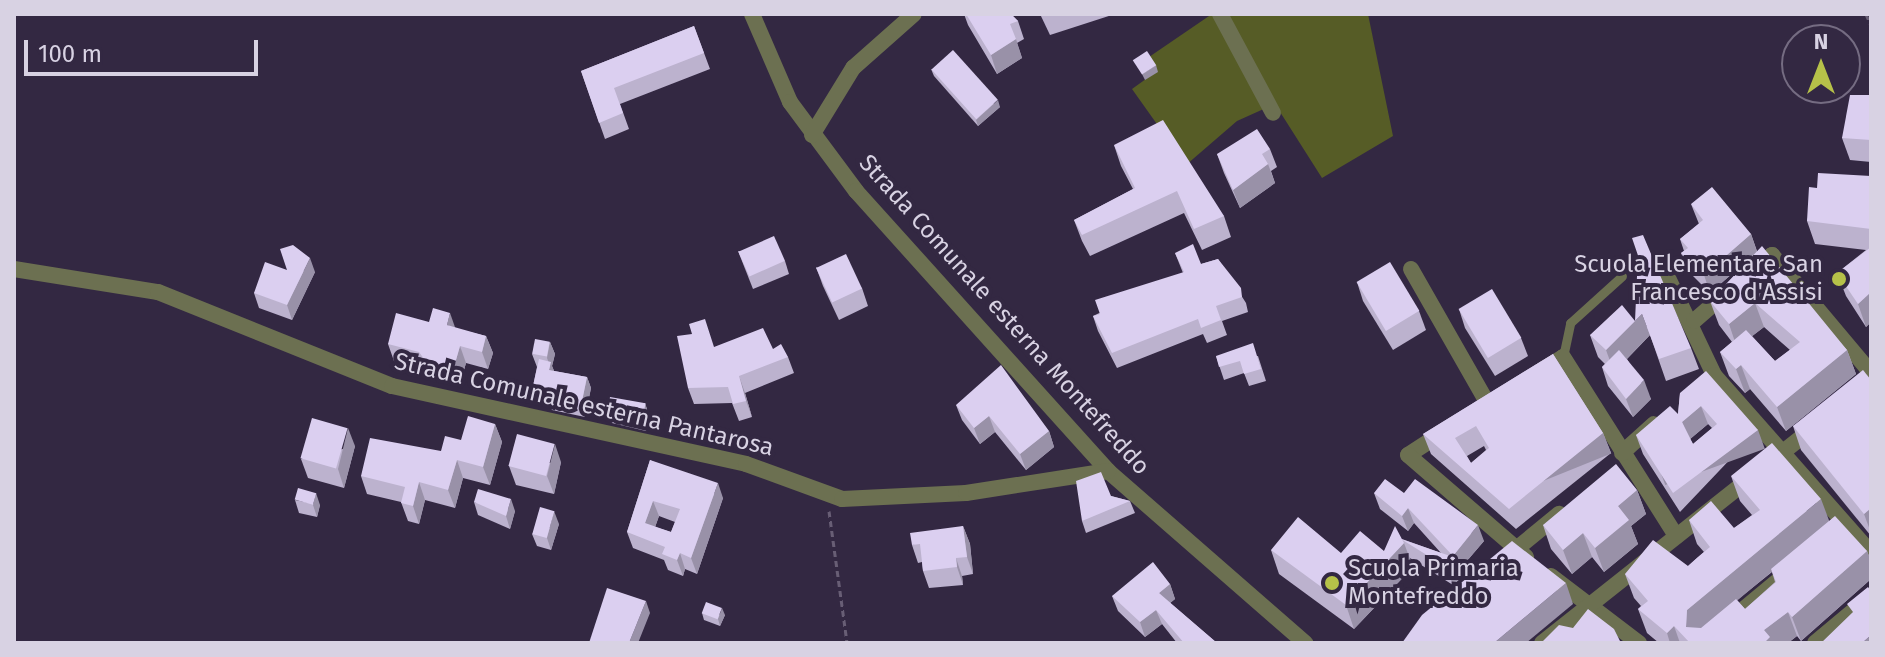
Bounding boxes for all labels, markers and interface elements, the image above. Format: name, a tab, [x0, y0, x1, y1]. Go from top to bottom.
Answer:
scale bar	[28, 24, 262, 74]
north arrow	[1781, 24, 1861, 104]
text: N	[1814, 28, 1828, 55]
text: 100 m	[38, 40, 102, 68]
street label: Strada Comunale esterna Montefreddo	[853, 149, 1155, 481]
place label: Scuola Elementare San Francesco d'Assisi	[1574, 251, 1823, 307]
marker: Scuola Elementare San Francesco d'Assisi	[1830, 270, 1848, 288]
street label: Strada Comunale esterna Pantarosa	[392, 347, 776, 463]
place label: Scuola Primaria Montefreddo	[1348, 555, 1519, 611]
marker: Scuola Primaria Montefreddo	[1323, 574, 1341, 592]

